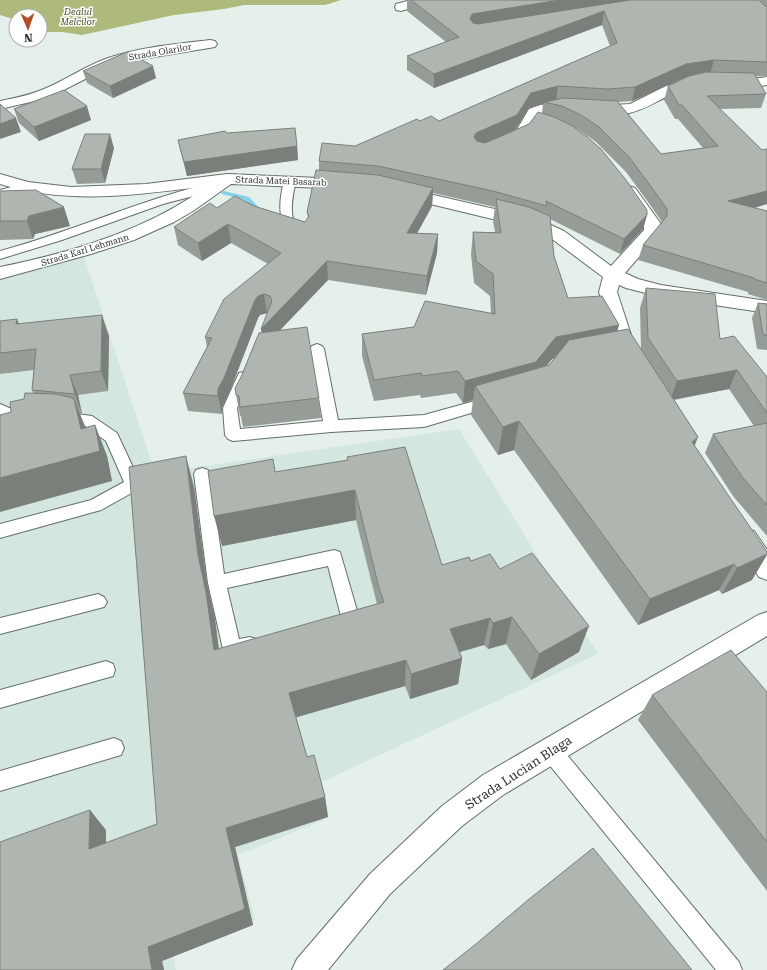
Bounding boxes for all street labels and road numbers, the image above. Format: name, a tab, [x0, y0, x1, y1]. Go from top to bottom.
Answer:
street label: Strada Olarilor	[128, 42, 192, 62]
street label: Strada Matei Basarab	[235, 174, 327, 188]
street label: Strada Karl Lehmann	[40, 232, 130, 268]
street label: Strada Lucian Blaga	[462, 732, 574, 812]

